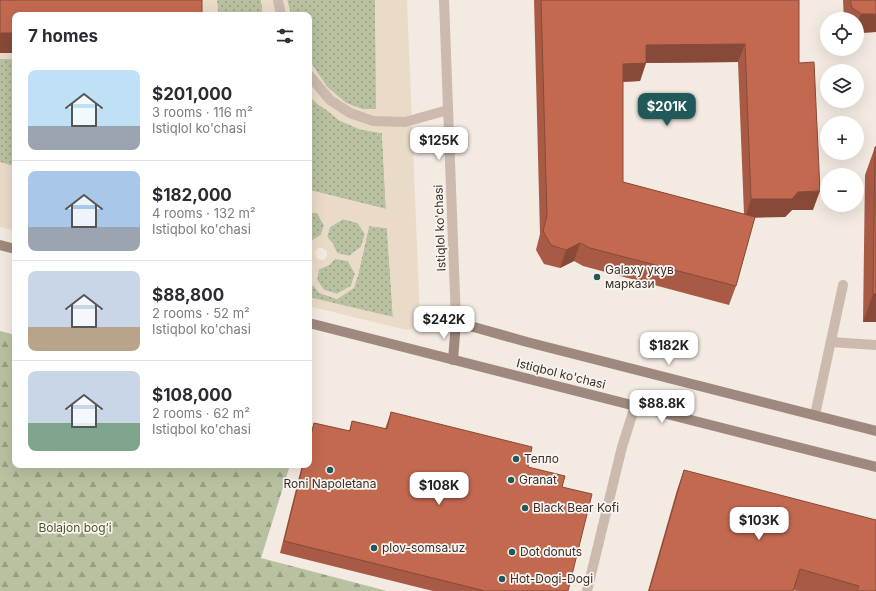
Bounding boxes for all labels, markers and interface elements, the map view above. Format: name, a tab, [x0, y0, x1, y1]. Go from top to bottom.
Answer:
map controls	[820, 12, 864, 212]
button: locate	[820, 12, 864, 56]
icon: filters	[274, 25, 296, 47]
text: 7 homes	[28, 26, 98, 46]
button: layers	[820, 64, 864, 108]
text: $201,000	[152, 84, 232, 104]
icon: home	[60, 86, 108, 134]
pin: $201K	[639, 93, 695, 127]
text: $201K	[647, 98, 687, 114]
text: 3 rooms · 116 m²	[152, 104, 253, 120]
button: +	[820, 116, 864, 160]
text: Istiqlol ko'chasi	[152, 120, 246, 136]
pin: $125K	[411, 127, 467, 161]
text: $125K	[419, 132, 459, 148]
button: −	[820, 168, 864, 212]
street label: Istiqlol ko'chasi	[430, 184, 449, 272]
text: $182,000	[152, 185, 232, 205]
icon: home	[60, 187, 108, 235]
text: 4 rooms · 132 m²	[152, 205, 256, 221]
text: Istiqbol ko'chasi	[152, 221, 251, 237]
place label: Galaxy укув маркази	[605, 262, 674, 291]
marker: Galaxy укув маркази	[592, 272, 602, 282]
text: $88,800	[152, 285, 224, 305]
icon: home	[60, 287, 108, 335]
text: 2 rooms · 52 m²	[152, 305, 250, 321]
pin: $242K	[416, 306, 472, 340]
text: $242K	[423, 311, 465, 327]
text: Istiqbol ko'chasi	[152, 321, 251, 337]
pin: $182K	[641, 332, 697, 366]
text: $182K	[649, 337, 689, 353]
street label: Istiqbol ko'chasi	[515, 355, 607, 392]
text: $108,000	[152, 385, 232, 405]
icon: home	[60, 387, 108, 435]
pin: $88.8K	[629, 390, 695, 424]
text: $88.8K	[639, 395, 685, 411]
text: 2 rooms · 62 m²	[152, 405, 250, 421]
text: Istiqbol ko'chasi	[152, 421, 251, 437]
place label: Тепло	[524, 451, 559, 466]
marker: Тепло	[511, 454, 521, 464]
marker: Roni Napoletana	[325, 465, 335, 475]
pin: $108K	[411, 472, 467, 506]
place label: Granat	[519, 472, 557, 487]
marker: Granat	[506, 475, 516, 485]
place label: Roni Napoletana	[284, 476, 376, 491]
text: $108K	[419, 477, 459, 493]
place label: Black Bear Kofi	[533, 500, 619, 515]
marker: Black Bear Kofi	[520, 503, 530, 513]
pin: $103K	[731, 507, 787, 541]
text: $103K	[739, 512, 779, 528]
park label: Bolajon bog‘i	[38, 520, 112, 535]
place label: plov-somsa.uz	[382, 540, 465, 555]
marker: plov-somsa.uz	[369, 543, 379, 553]
place label: Dot donuts	[520, 544, 582, 559]
marker: Dot donuts	[507, 547, 517, 557]
place label: Hot-Dogi-Dogi	[510, 571, 593, 586]
marker: Hot-Dogi-Dogi	[497, 574, 507, 584]

